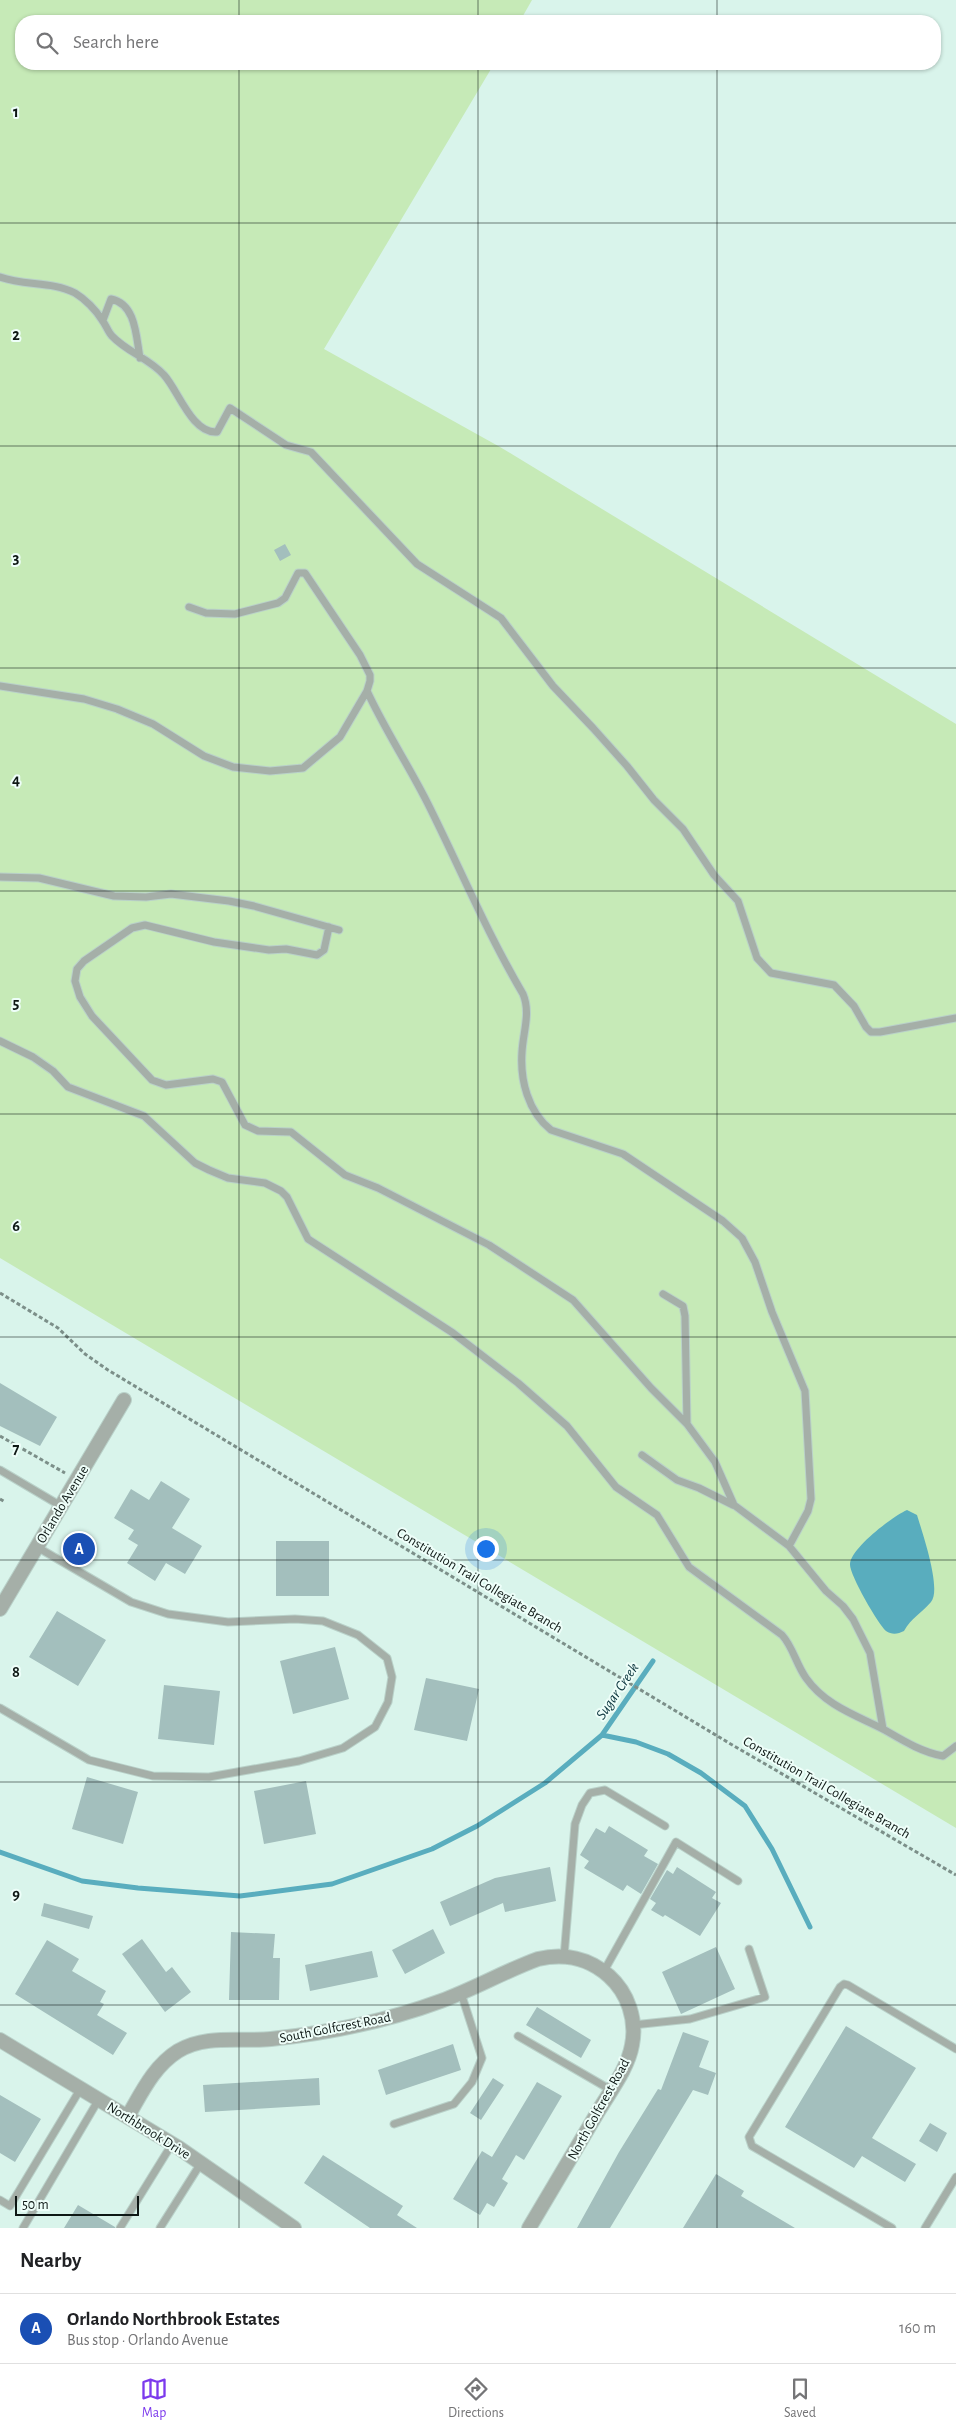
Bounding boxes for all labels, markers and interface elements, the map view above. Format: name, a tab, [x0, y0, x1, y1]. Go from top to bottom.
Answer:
search box	[15, 15, 941, 70]
icon: search	[33, 29, 61, 57]
text: Search here	[73, 33, 159, 52]
text: 1	[13, 104, 19, 120]
text: 2	[12, 327, 20, 343]
text: 3	[13, 550, 20, 566]
text: 4	[12, 772, 20, 788]
text: 5	[13, 995, 20, 1011]
text: 6	[12, 1218, 20, 1234]
text: 7	[13, 1441, 20, 1457]
street label: Orlando Avenue	[34, 1463, 91, 1546]
street label: Constitution Trail Collegiate Branch	[394, 1526, 565, 1636]
pin: A	[63, 1530, 95, 1568]
your location	[473, 1536, 499, 1562]
water label: Sugar Creek	[593, 1660, 642, 1722]
text: 8	[12, 1664, 20, 1680]
street label: Constitution Trail Collegiate Branch	[741, 1734, 912, 1842]
text: 9	[12, 1886, 20, 1902]
street label: South Golfcrest Road	[278, 2010, 392, 2046]
street label: North Golfcrest Road	[565, 2057, 632, 2162]
street label: Northbrook Drive	[104, 2100, 193, 2162]
scale bar	[15, 2193, 139, 2216]
text: 50 m	[22, 2198, 49, 2212]
text: Nearby	[20, 2250, 81, 2271]
text: Orlando Northbrook Estates	[67, 2310, 280, 2329]
text: A	[31, 2320, 41, 2336]
text: 160 m	[899, 2320, 936, 2336]
text: Bus stop · Orlando Avenue	[67, 2332, 228, 2348]
tab: Map	[140, 2375, 168, 2422]
tab: Directions	[448, 2375, 504, 2422]
tab: Saved	[784, 2375, 816, 2422]

